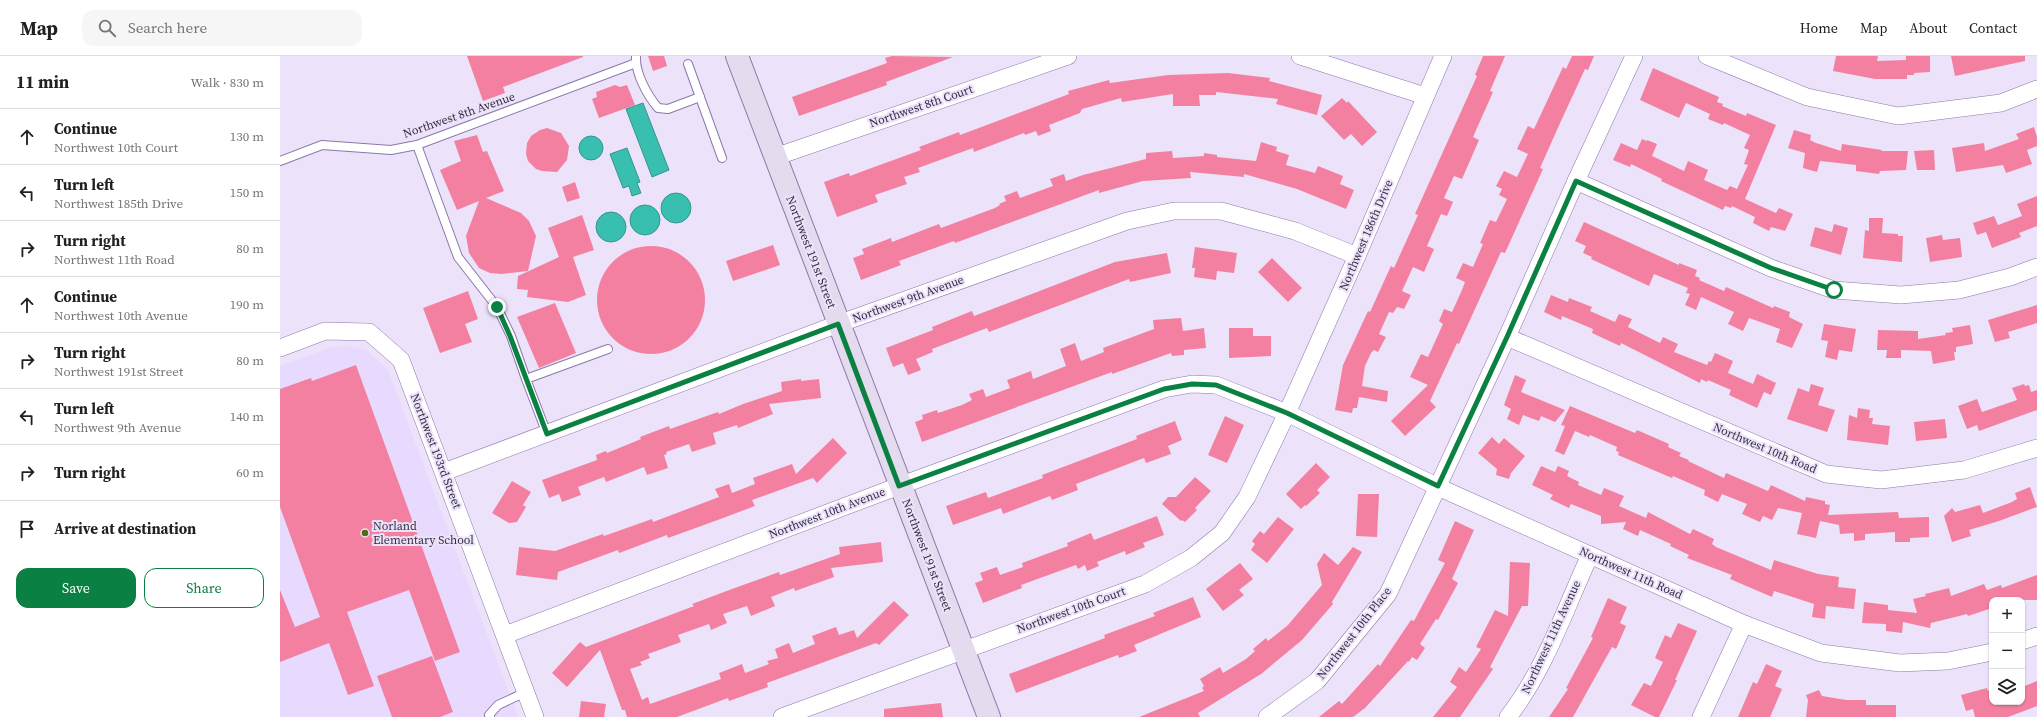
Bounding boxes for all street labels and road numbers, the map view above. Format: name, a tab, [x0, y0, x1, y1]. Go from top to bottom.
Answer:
street label: Northwest 8th Court	[867, 81, 975, 131]
street label: Northwest 8th Avenue	[401, 88, 517, 142]
street label: Northwest 186th Drive	[1335, 177, 1397, 293]
street label: Northwest 191st Street	[782, 193, 840, 311]
street label: Northwest 9th Avenue	[850, 271, 966, 327]
street label: Northwest 193rd Street	[407, 391, 465, 511]
street label: Northwest 10th Road	[1711, 419, 1820, 477]
street label: Northwest 10th Avenue	[766, 483, 888, 543]
street label: Northwest 191st Street	[898, 496, 956, 614]
street label: Northwest 11th Road	[1577, 543, 1685, 603]
street label: Northwest 11th Avenue	[1518, 578, 1584, 696]
street label: Northwest 10th Court	[1015, 583, 1128, 637]
street label: Northwest 10th Place	[1313, 584, 1395, 682]

